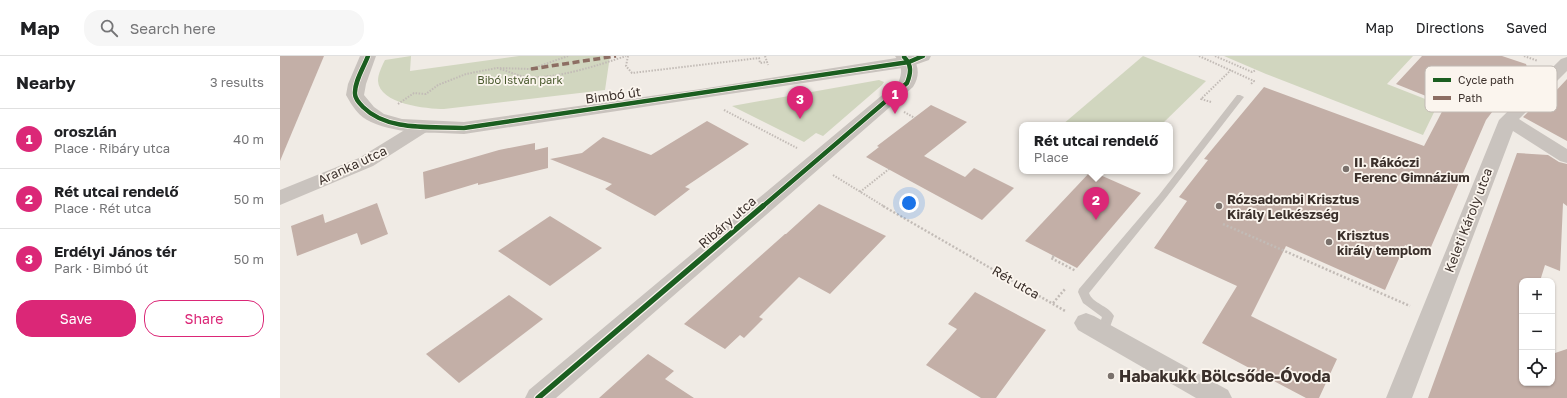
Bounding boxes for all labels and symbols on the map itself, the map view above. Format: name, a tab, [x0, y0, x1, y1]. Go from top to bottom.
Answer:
legend	[1425, 66, 1557, 112]
park label: Bibó István park	[477, 73, 563, 86]
text: Cycle path	[1458, 73, 1514, 86]
pin: 1	[882, 81, 908, 114]
street label: Bimbó út	[584, 83, 642, 107]
pin: 3	[787, 86, 813, 119]
text: Path	[1458, 91, 1482, 104]
street label: Aranka utca	[315, 142, 389, 188]
place label: II. Rákóczi Ferenc Gimnázium	[1354, 154, 1470, 185]
marker: II. Rákóczi Ferenc Gimnázium	[1341, 164, 1351, 174]
street label: Keleti Károly utca	[1441, 166, 1495, 274]
pin: 2	[1083, 187, 1109, 220]
place label: Rózsadombi Krisztus Király Lelkészség	[1227, 191, 1359, 222]
street label: Ribáry utca	[695, 193, 759, 251]
your location	[899, 193, 919, 213]
marker: Rózsadombi Krisztus Király Lelkészség	[1214, 201, 1224, 211]
place label: Krisztus király templom	[1337, 227, 1431, 258]
marker: Krisztus király templom	[1324, 237, 1334, 247]
street label: Rét utca	[989, 262, 1043, 302]
place label: Habakukk Bölcsőde-Óvoda	[1119, 366, 1331, 386]
marker: Habakukk Bölcsőde-Óvoda	[1106, 371, 1116, 381]

